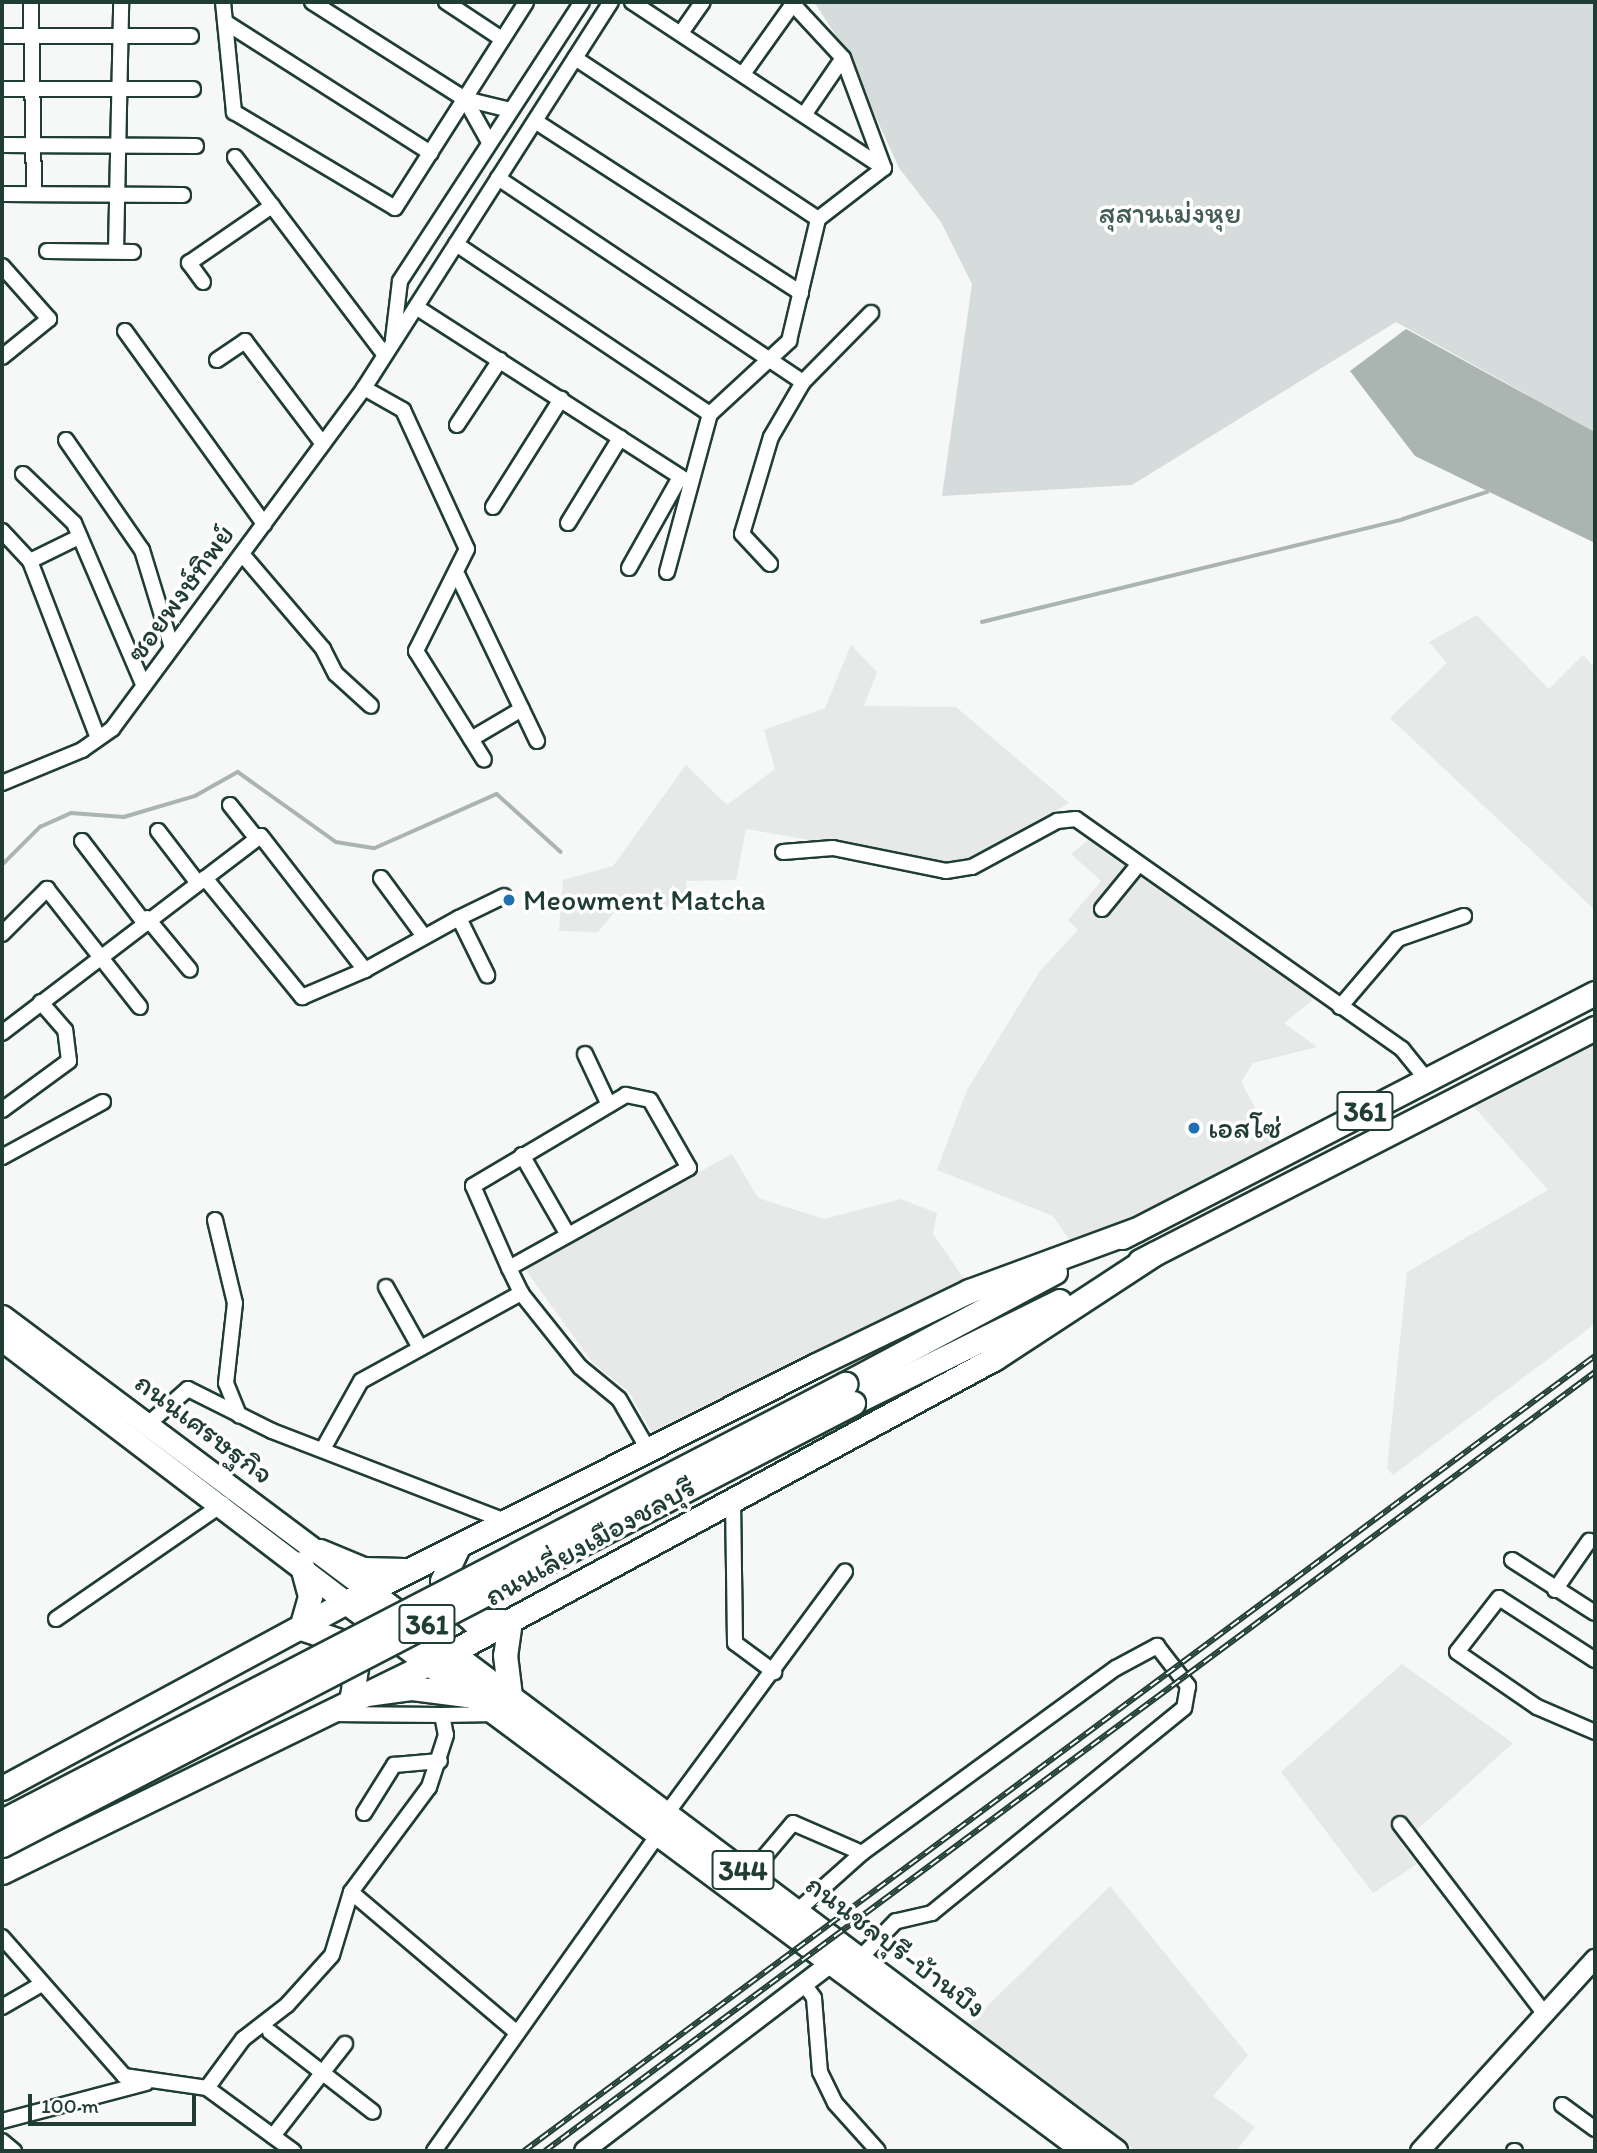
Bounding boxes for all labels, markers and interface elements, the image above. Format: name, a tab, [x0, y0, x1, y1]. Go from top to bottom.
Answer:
park label: สุสานเม่งหุย	[1099, 195, 1241, 231]
street label: ซอยพงษ์ทิพย์	[118, 517, 242, 669]
place label: Meowment Matcha	[523, 882, 765, 918]
marker: Meowment Matcha	[501, 892, 517, 908]
road number: 361	[1335, 1086, 1395, 1136]
place label: เอสโซ่	[1208, 1110, 1282, 1146]
marker: เอสโซ่	[1186, 1120, 1202, 1136]
street label: ถนนเศรษฐกิจ	[128, 1364, 280, 1492]
street label: ถนนเลี่ยงเมืองชลบุรี	[478, 1468, 702, 1614]
road number: 361	[397, 1600, 457, 1648]
road number: 344	[712, 1846, 774, 1895]
street label: ถนนชลบุรี-บ้านบึง	[799, 1866, 993, 2026]
scale bar	[32, 2080, 200, 2124]
text: 100 m	[41, 2093, 99, 2118]

